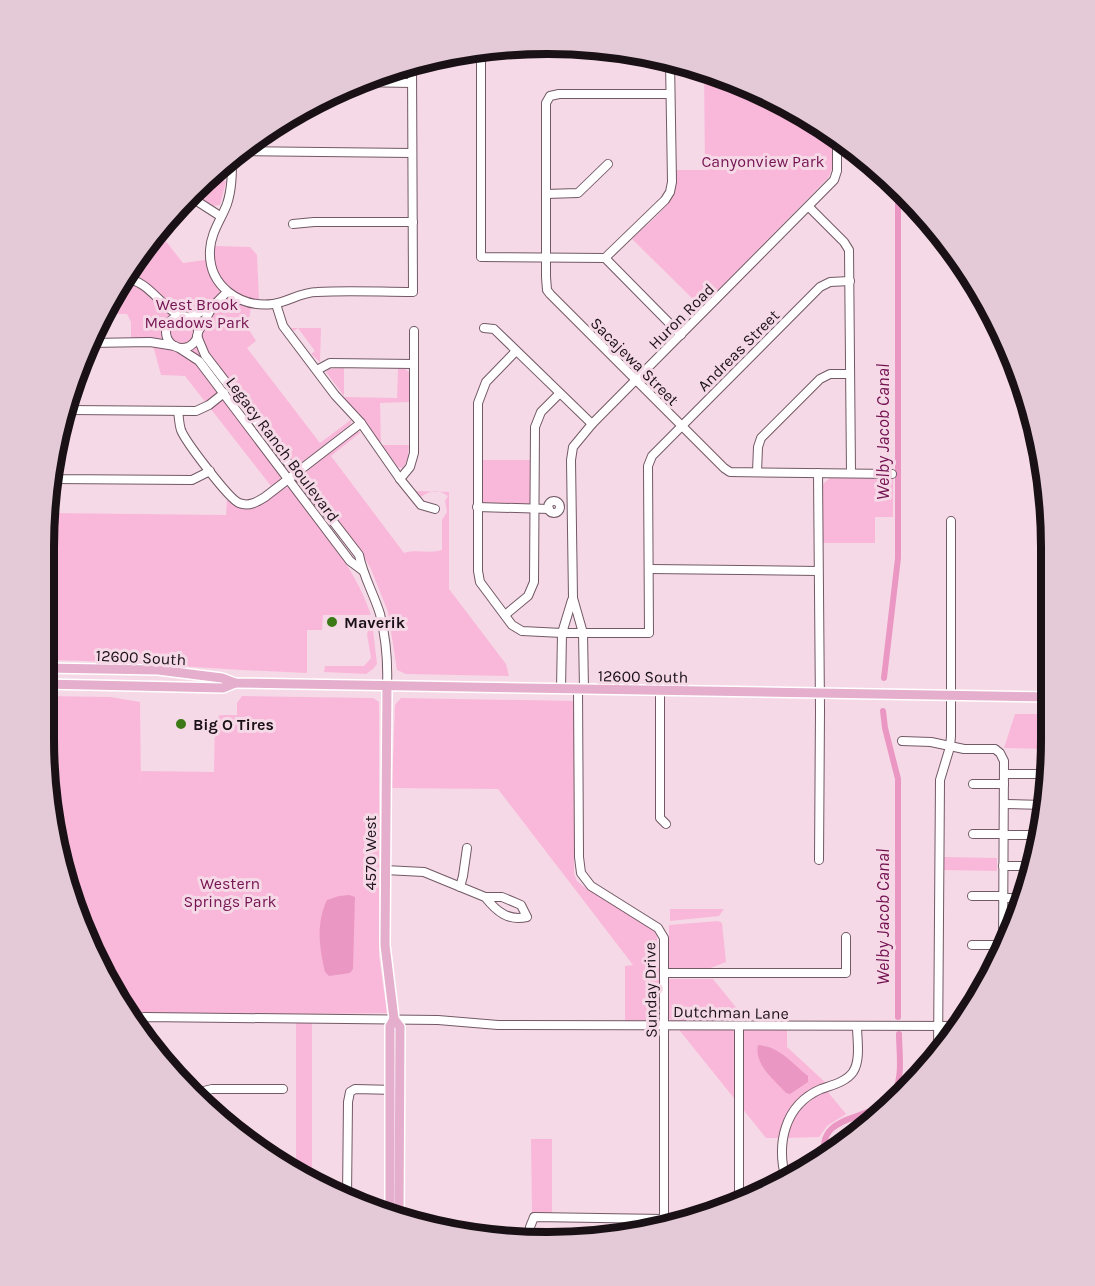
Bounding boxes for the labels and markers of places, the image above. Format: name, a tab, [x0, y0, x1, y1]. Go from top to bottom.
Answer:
place label: Maverik	[344, 613, 406, 632]
marker: Maverik	[325, 615, 339, 629]
place label: Big O Tires	[193, 715, 274, 734]
marker: Big O Tires	[174, 717, 188, 731]

